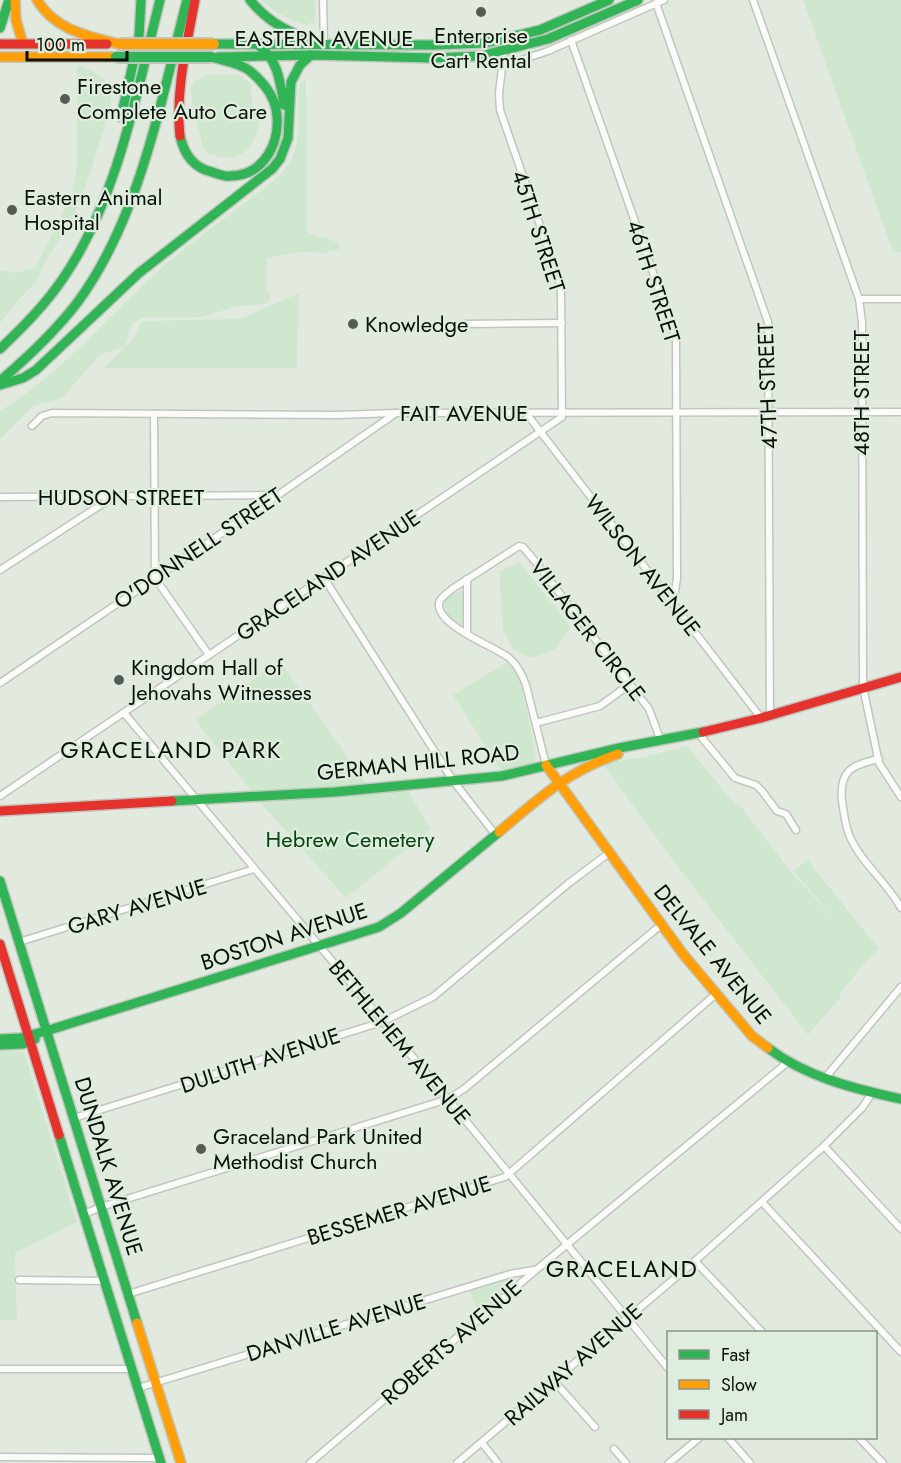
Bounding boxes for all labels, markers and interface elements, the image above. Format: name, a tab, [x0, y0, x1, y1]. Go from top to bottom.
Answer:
marker: Enterprise Cart Rental	[474, 5, 488, 19]
place label: Enterprise Cart Rental	[430, 19, 532, 76]
street label: EASTERN AVENUE	[235, 22, 413, 54]
scale bar	[27, 24, 128, 62]
text: 100 m	[36, 32, 85, 58]
place label: Firestone Complete Auto Care	[77, 70, 267, 127]
marker: Firestone Complete Auto Care	[58, 92, 72, 106]
street label: 45TH STREET	[504, 166, 574, 297]
place label: Eastern Animal Hospital	[24, 181, 162, 238]
marker: Eastern Animal Hospital	[5, 203, 19, 217]
street label: 46TH STREET	[619, 216, 689, 347]
place label: Knowledge	[365, 308, 468, 340]
marker: Knowledge	[346, 317, 360, 331]
street label: 47TH STREET	[749, 321, 785, 450]
street label: 48TH STREET	[845, 329, 877, 456]
street label: FAIT AVENUE	[400, 397, 528, 429]
street label: O'DONNELL STREET	[107, 479, 289, 617]
street label: HUDSON STREET	[38, 481, 205, 513]
street label: WILSON AVENUE	[577, 487, 709, 643]
street label: GRACELAND AVENUE	[230, 501, 426, 649]
street label: VILLAGER CIRCLE	[522, 552, 654, 708]
place label: Kingdom Hall of Jehovahs Witnesses	[128, 651, 312, 708]
marker: Kingdom Hall of Jehovahs Witnesses	[112, 673, 126, 687]
district label: GRACELAND PARK	[60, 732, 282, 767]
street label: GERMAN HILL ROAD	[315, 735, 521, 789]
park label: Hebrew Cemetery	[266, 823, 435, 855]
street label: GARY AVENUE	[63, 870, 211, 942]
street label: DELVALE AVENUE	[646, 877, 780, 1031]
street label: BOSTON AVENUE	[196, 894, 372, 978]
street label: BETHLEHEM AVENUE	[321, 953, 479, 1131]
street label: DULUTH AVENUE	[176, 1019, 344, 1101]
street label: DUNDALK AVENUE	[67, 1073, 151, 1259]
place label: Graceland Park United Methodist Church	[213, 1120, 422, 1177]
marker: Graceland Park United Methodist Church	[194, 1142, 208, 1156]
street label: BESSEMER AVENUE	[303, 1167, 495, 1253]
district label: GRACELAND	[546, 1251, 698, 1286]
street label: ROBERTS AVENUE	[374, 1272, 528, 1412]
street label: DANVILLE AVENUE	[242, 1284, 430, 1370]
street label: RAILWAY AVENUE	[497, 1295, 649, 1433]
legend	[667, 1331, 877, 1439]
text: Fast	[721, 1342, 750, 1368]
text: Slow	[721, 1372, 758, 1398]
text: Jam	[719, 1402, 748, 1428]

